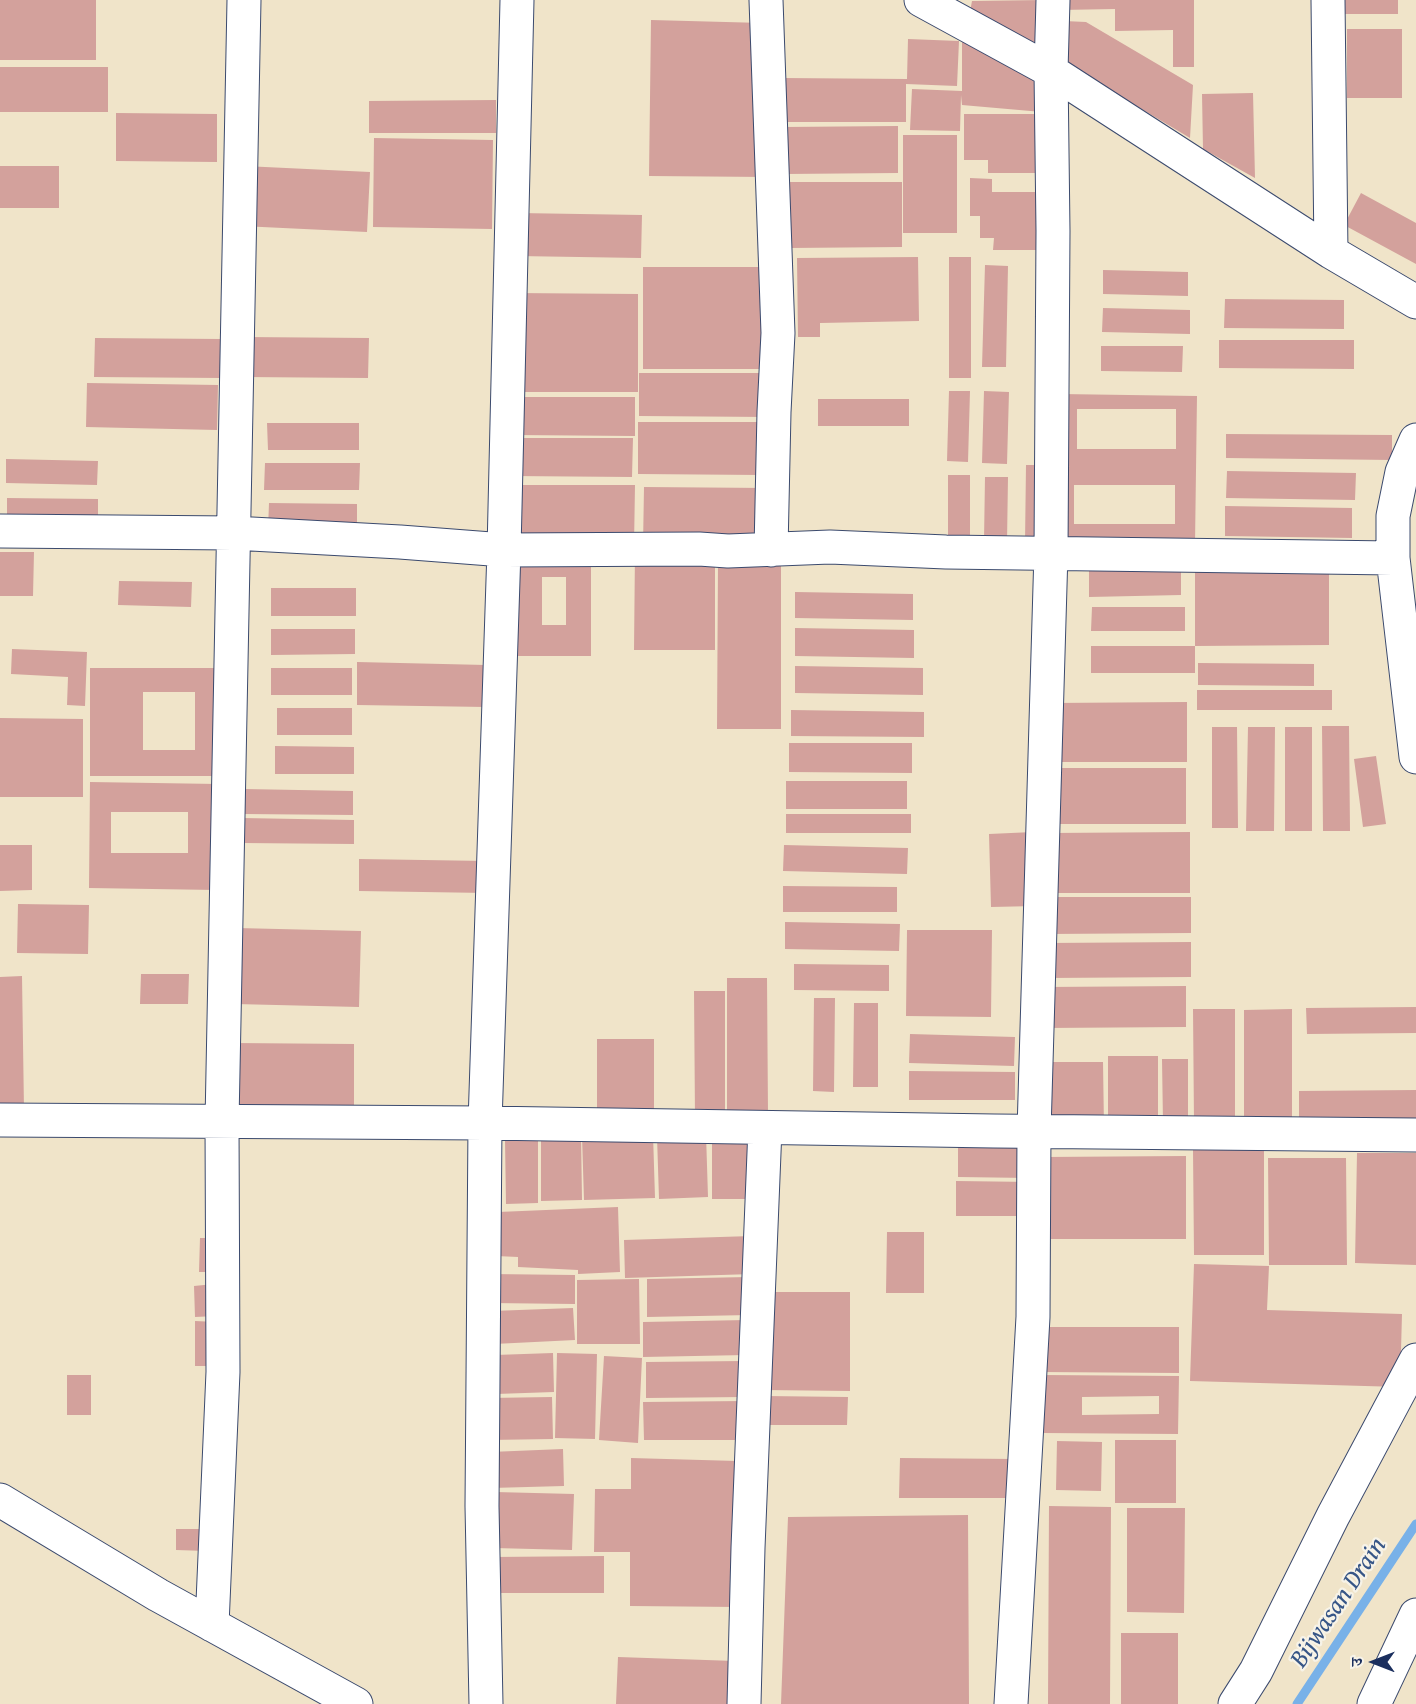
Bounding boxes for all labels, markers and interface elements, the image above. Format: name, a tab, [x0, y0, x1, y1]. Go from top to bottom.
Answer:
water label: Bijwasan Drain	[1284, 1532, 1394, 1674]
north arrow	[1344, 1632, 1404, 1692]
text: उ	[1344, 1658, 1368, 1666]

